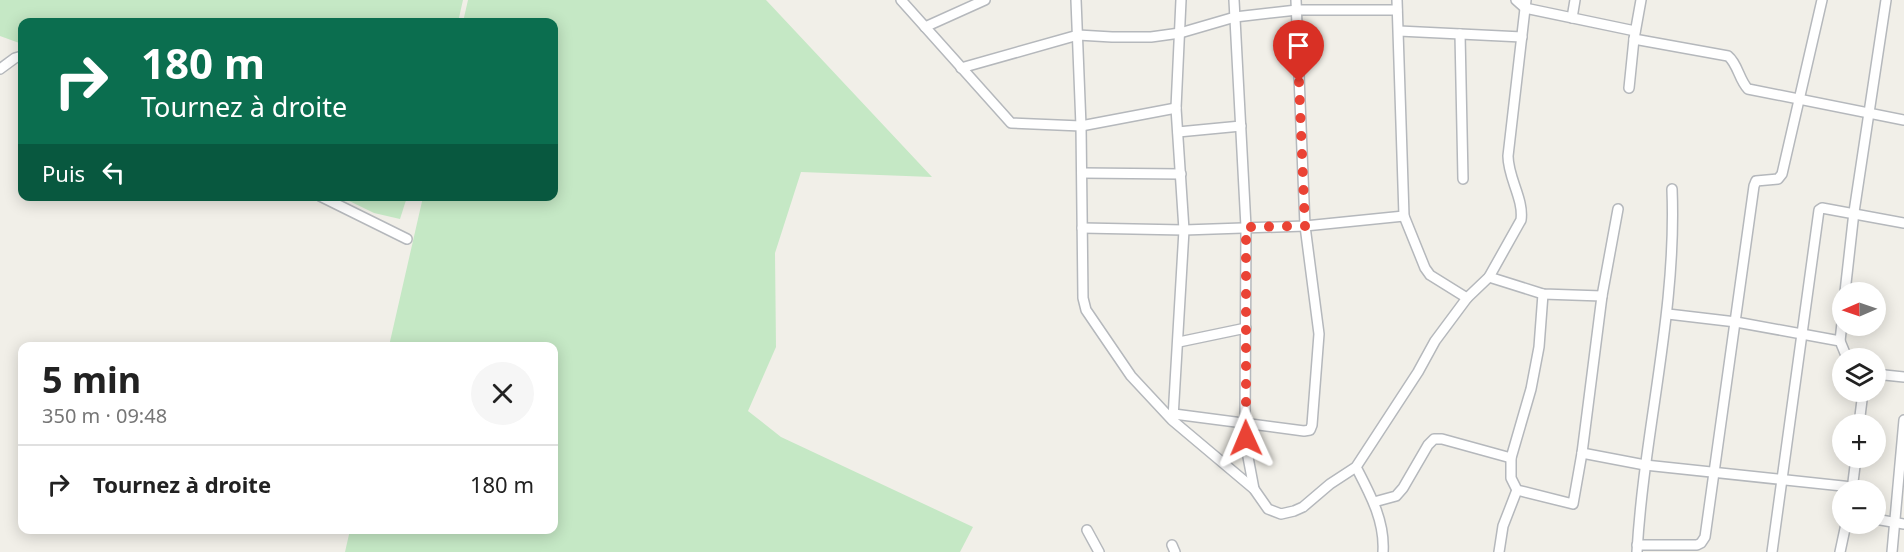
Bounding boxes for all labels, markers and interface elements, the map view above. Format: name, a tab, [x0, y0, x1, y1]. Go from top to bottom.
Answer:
pin	[1273, 20, 1324, 82]
icon: arrive	[1282, 29, 1315, 62]
text: 180 m	[141, 34, 265, 91]
icon: right	[42, 42, 120, 120]
text: Tournez à droite	[141, 88, 347, 125]
icon: left	[97, 156, 130, 189]
text: Puis	[42, 158, 85, 188]
north arrow	[1832, 282, 1886, 336]
map controls	[1832, 282, 1886, 534]
button: layers	[1832, 348, 1886, 402]
text: 5 min	[42, 355, 141, 404]
button: close	[471, 362, 534, 425]
text: 350 m · 09:48	[42, 402, 167, 429]
position arrow	[1214, 406, 1278, 470]
button: +	[1832, 414, 1886, 468]
icon: right	[42, 468, 75, 501]
text: Tournez à droite	[93, 469, 271, 499]
text: 180 m	[470, 469, 534, 499]
button: −	[1832, 480, 1886, 534]

